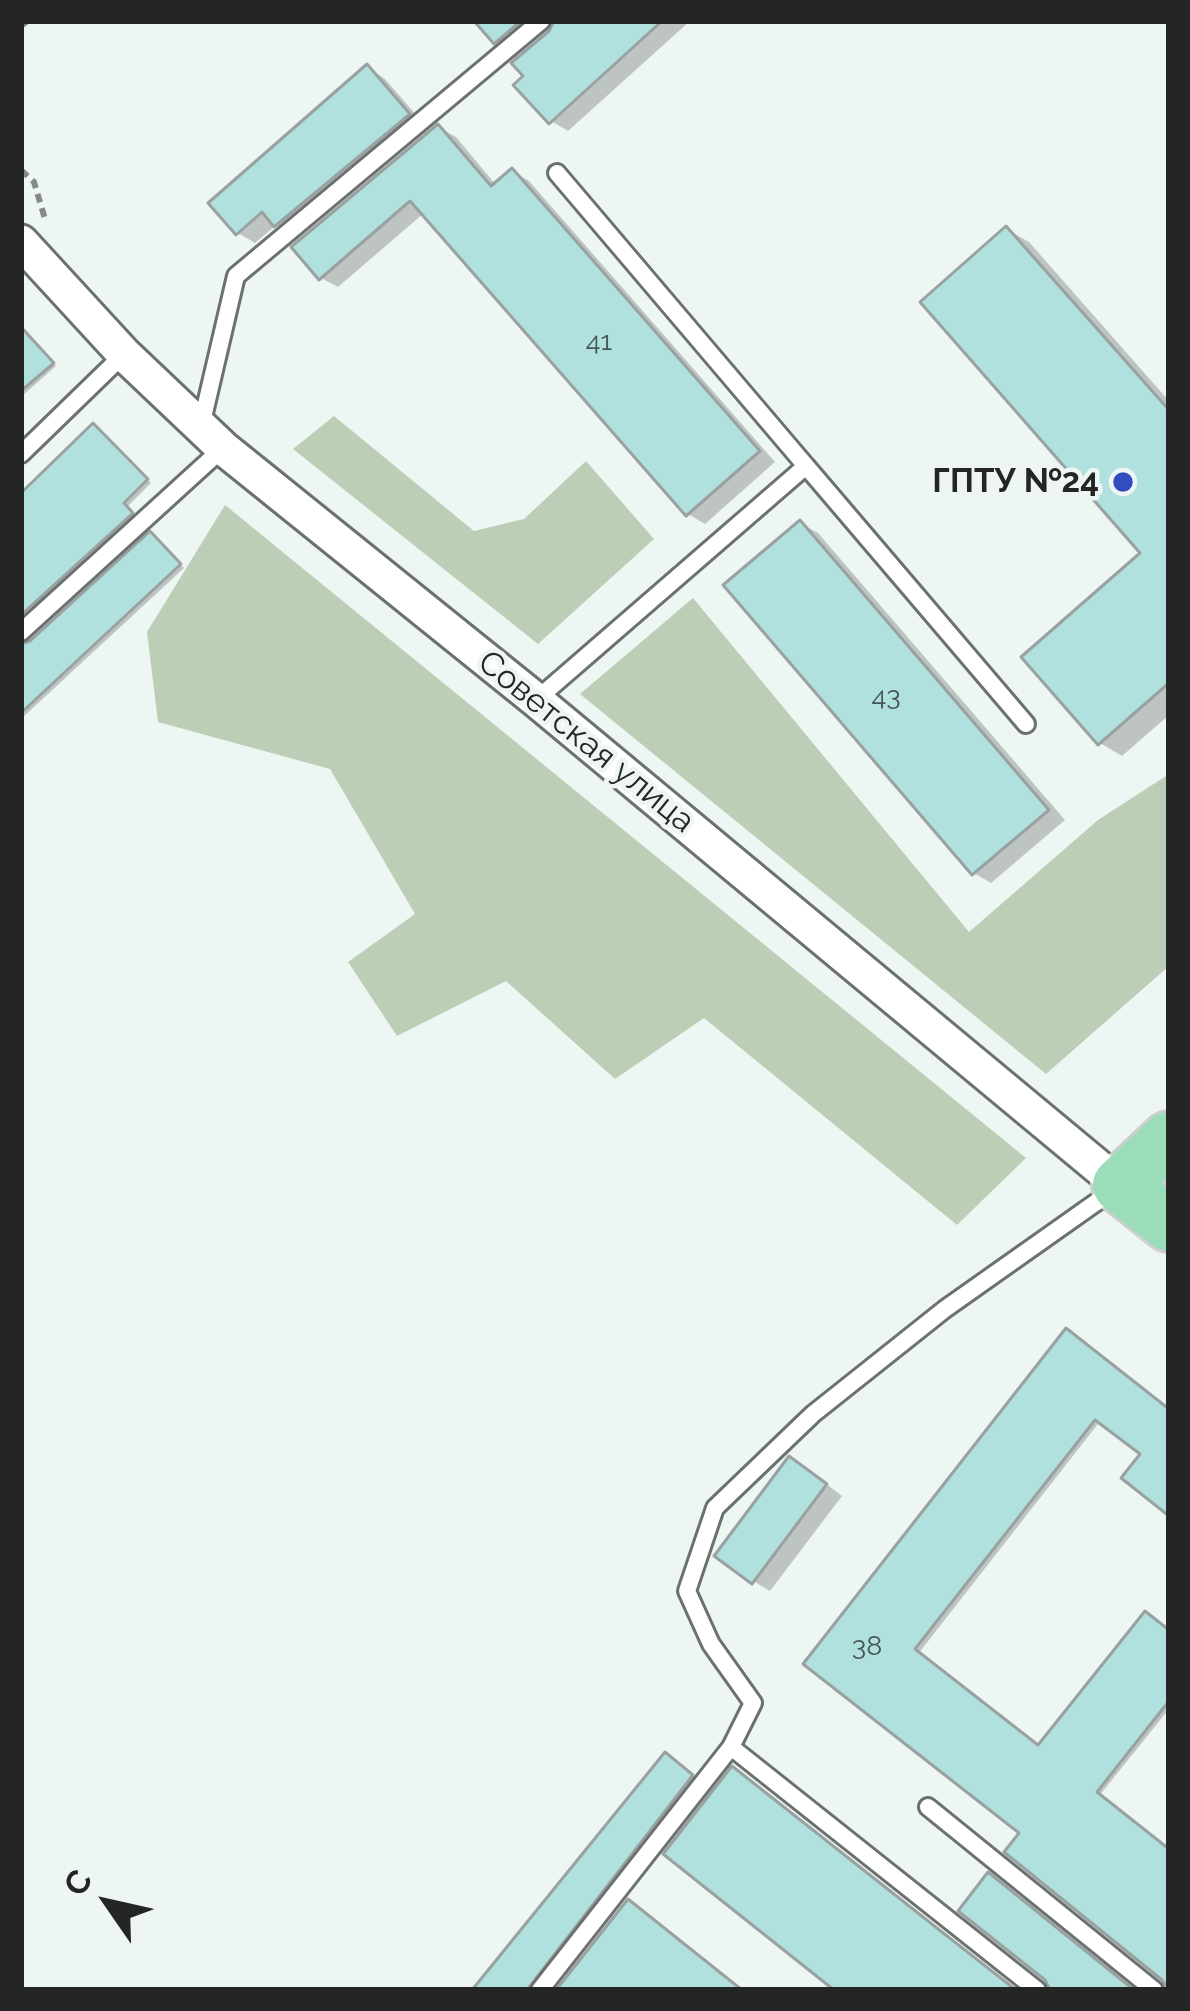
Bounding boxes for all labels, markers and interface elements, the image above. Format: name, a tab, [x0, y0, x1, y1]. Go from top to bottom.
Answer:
house number: 41	[586, 326, 612, 358]
place label: ГПТУ №24	[932, 462, 1099, 502]
marker: ГПТУ №24	[1110, 469, 1136, 495]
street label: Советская улица	[470, 643, 702, 841]
house number: 43	[871, 681, 901, 713]
house number: 38	[852, 1631, 882, 1663]
north arrow	[48, 1843, 168, 1963]
text: С	[55, 1862, 100, 1903]

